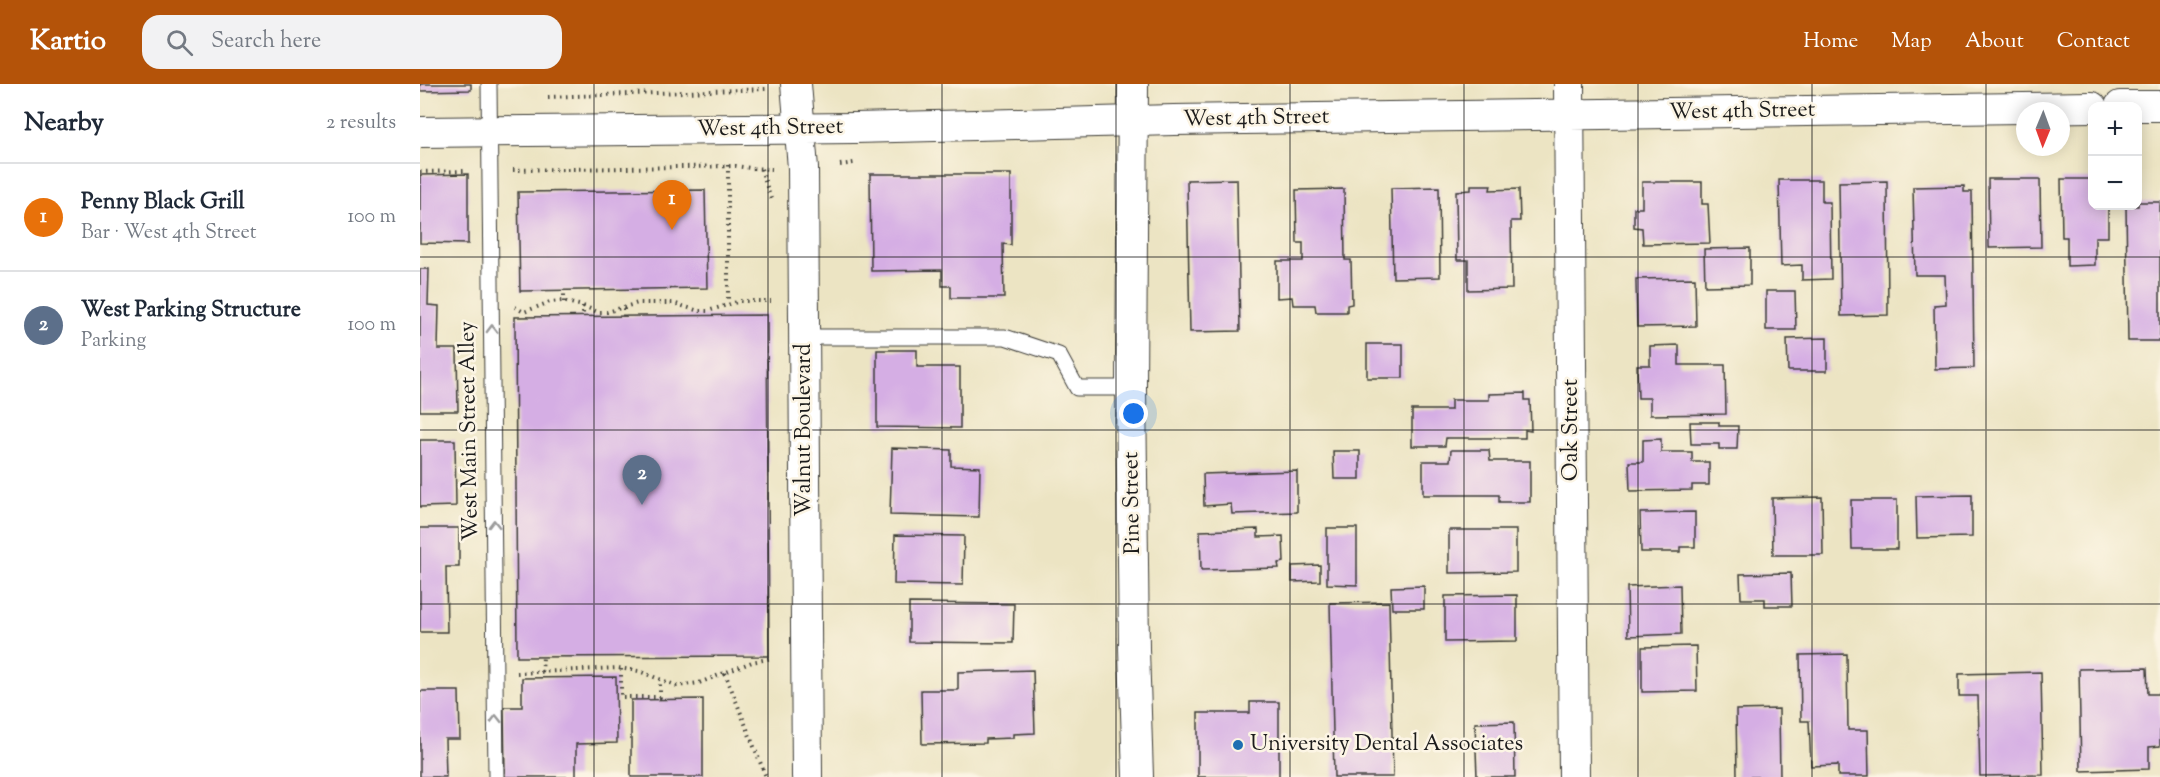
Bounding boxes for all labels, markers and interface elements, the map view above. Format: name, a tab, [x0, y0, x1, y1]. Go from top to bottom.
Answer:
search box	[142, 15, 562, 69]
text: Kartio	[30, 22, 106, 62]
icon: search	[163, 26, 196, 59]
text: Search here	[211, 26, 321, 58]
text: Home	[1803, 27, 1858, 57]
text: Map	[1891, 27, 1932, 57]
text: About	[1965, 27, 2024, 57]
text: Contact	[2057, 27, 2130, 57]
street label: West 4th Street	[1669, 95, 1816, 129]
street label: West 4th Street	[1183, 102, 1330, 136]
north arrow	[2016, 102, 2070, 156]
map controls	[2088, 102, 2142, 210]
button: +	[2088, 102, 2142, 156]
text: Nearby	[24, 105, 104, 142]
text: 2 results	[326, 109, 396, 138]
street label: West 4th Street	[697, 112, 844, 146]
button: −	[2088, 156, 2142, 210]
pin: 1	[652, 180, 692, 230]
text: Penny Black Grill	[81, 187, 245, 219]
text: 1	[40, 203, 47, 232]
text: 100 m	[347, 203, 396, 232]
text: Bar · West 4th Street	[81, 219, 257, 248]
text: West Parking Structure	[81, 295, 301, 327]
text: 2	[39, 311, 48, 340]
text: 100 m	[347, 311, 396, 340]
street label: West Main Street Alley	[452, 321, 488, 541]
one-way arrow	[485, 324, 498, 333]
text: Parking	[81, 327, 146, 356]
street label: Walnut Boulevard	[789, 343, 821, 517]
street label: Oak Street	[1556, 378, 1588, 481]
your location	[1119, 399, 1148, 428]
street label: Pine Street	[1116, 451, 1150, 555]
pin: 2	[622, 456, 662, 505]
one-way arrow	[488, 519, 500, 528]
one-way arrow	[490, 714, 502, 723]
place label: University Dental Associates	[1250, 729, 1523, 761]
marker: University Dental Associates	[1231, 738, 1245, 752]

